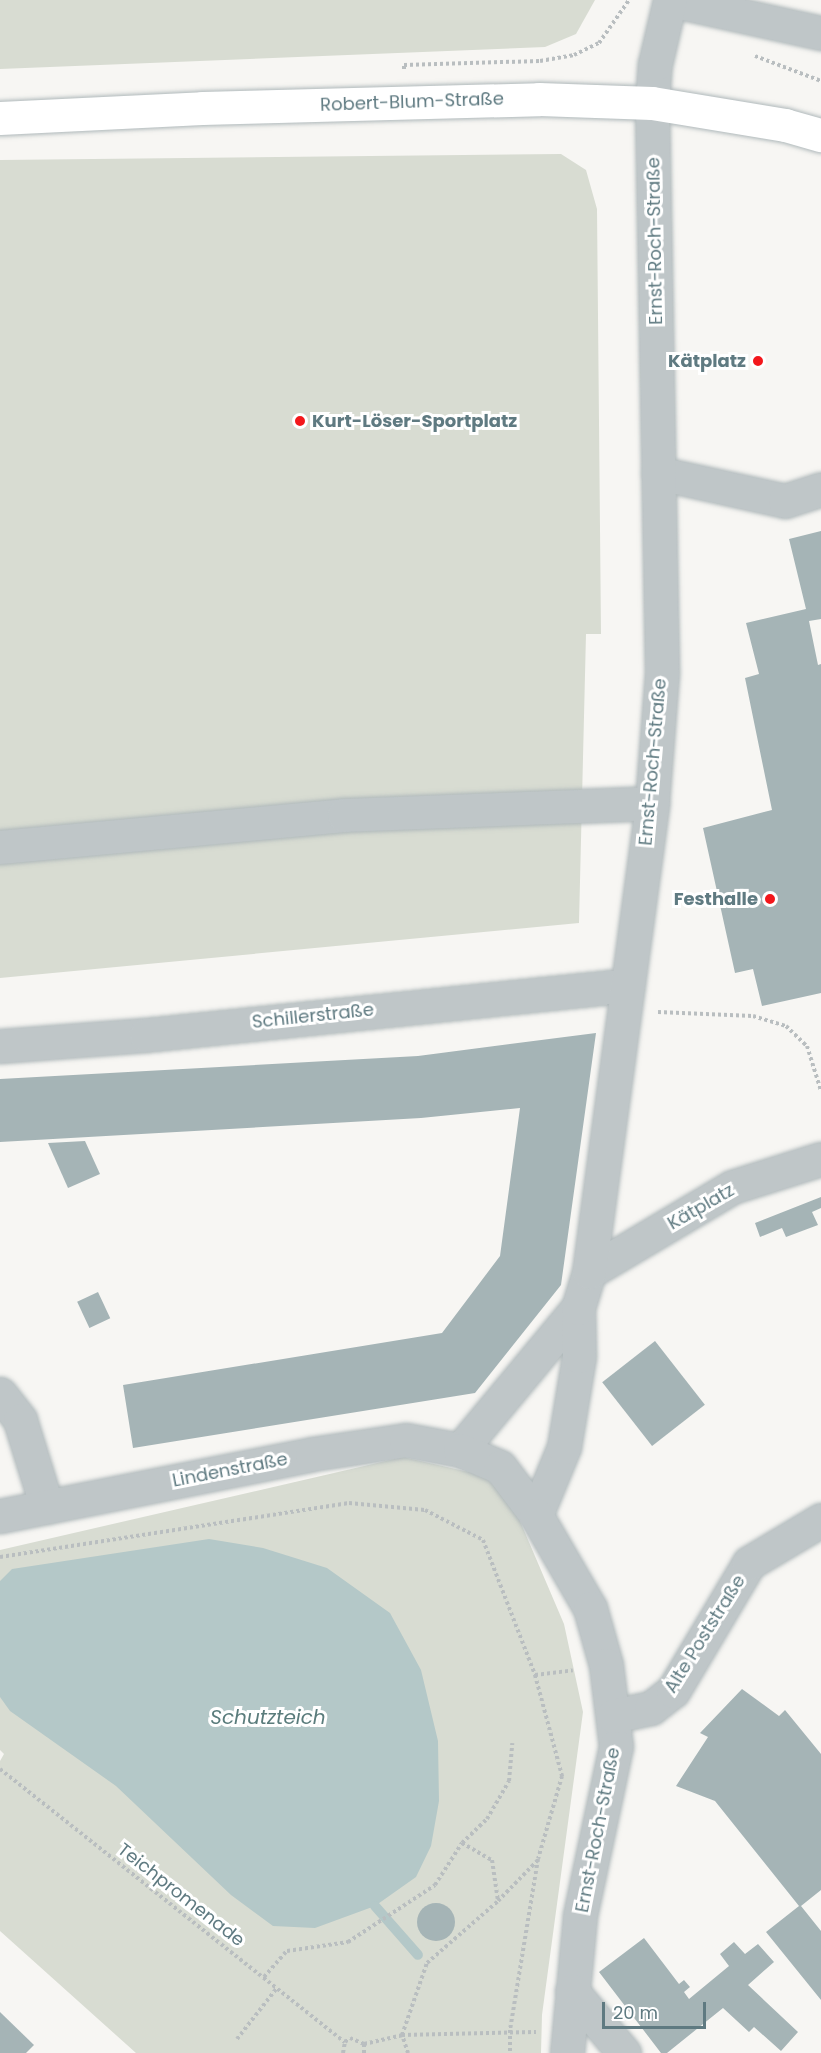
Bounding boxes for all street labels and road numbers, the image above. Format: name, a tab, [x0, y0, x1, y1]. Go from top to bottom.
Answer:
street label: Robert-Blum-Straße	[320, 88, 504, 116]
street label: Ernst-Roch-Straße	[643, 157, 667, 325]
street label: Ernst-Roch-Straße	[635, 678, 671, 846]
street label: Schillerstraße	[251, 999, 375, 1033]
street label: Kätplatz	[664, 1179, 738, 1235]
street label: Lindenstraße	[171, 1448, 289, 1492]
street label: Alte Poststraße	[660, 1571, 750, 1697]
street label: Ernst-Roch-Straße	[571, 1746, 625, 1914]
street label: Teichpromenade	[113, 1839, 249, 1951]

